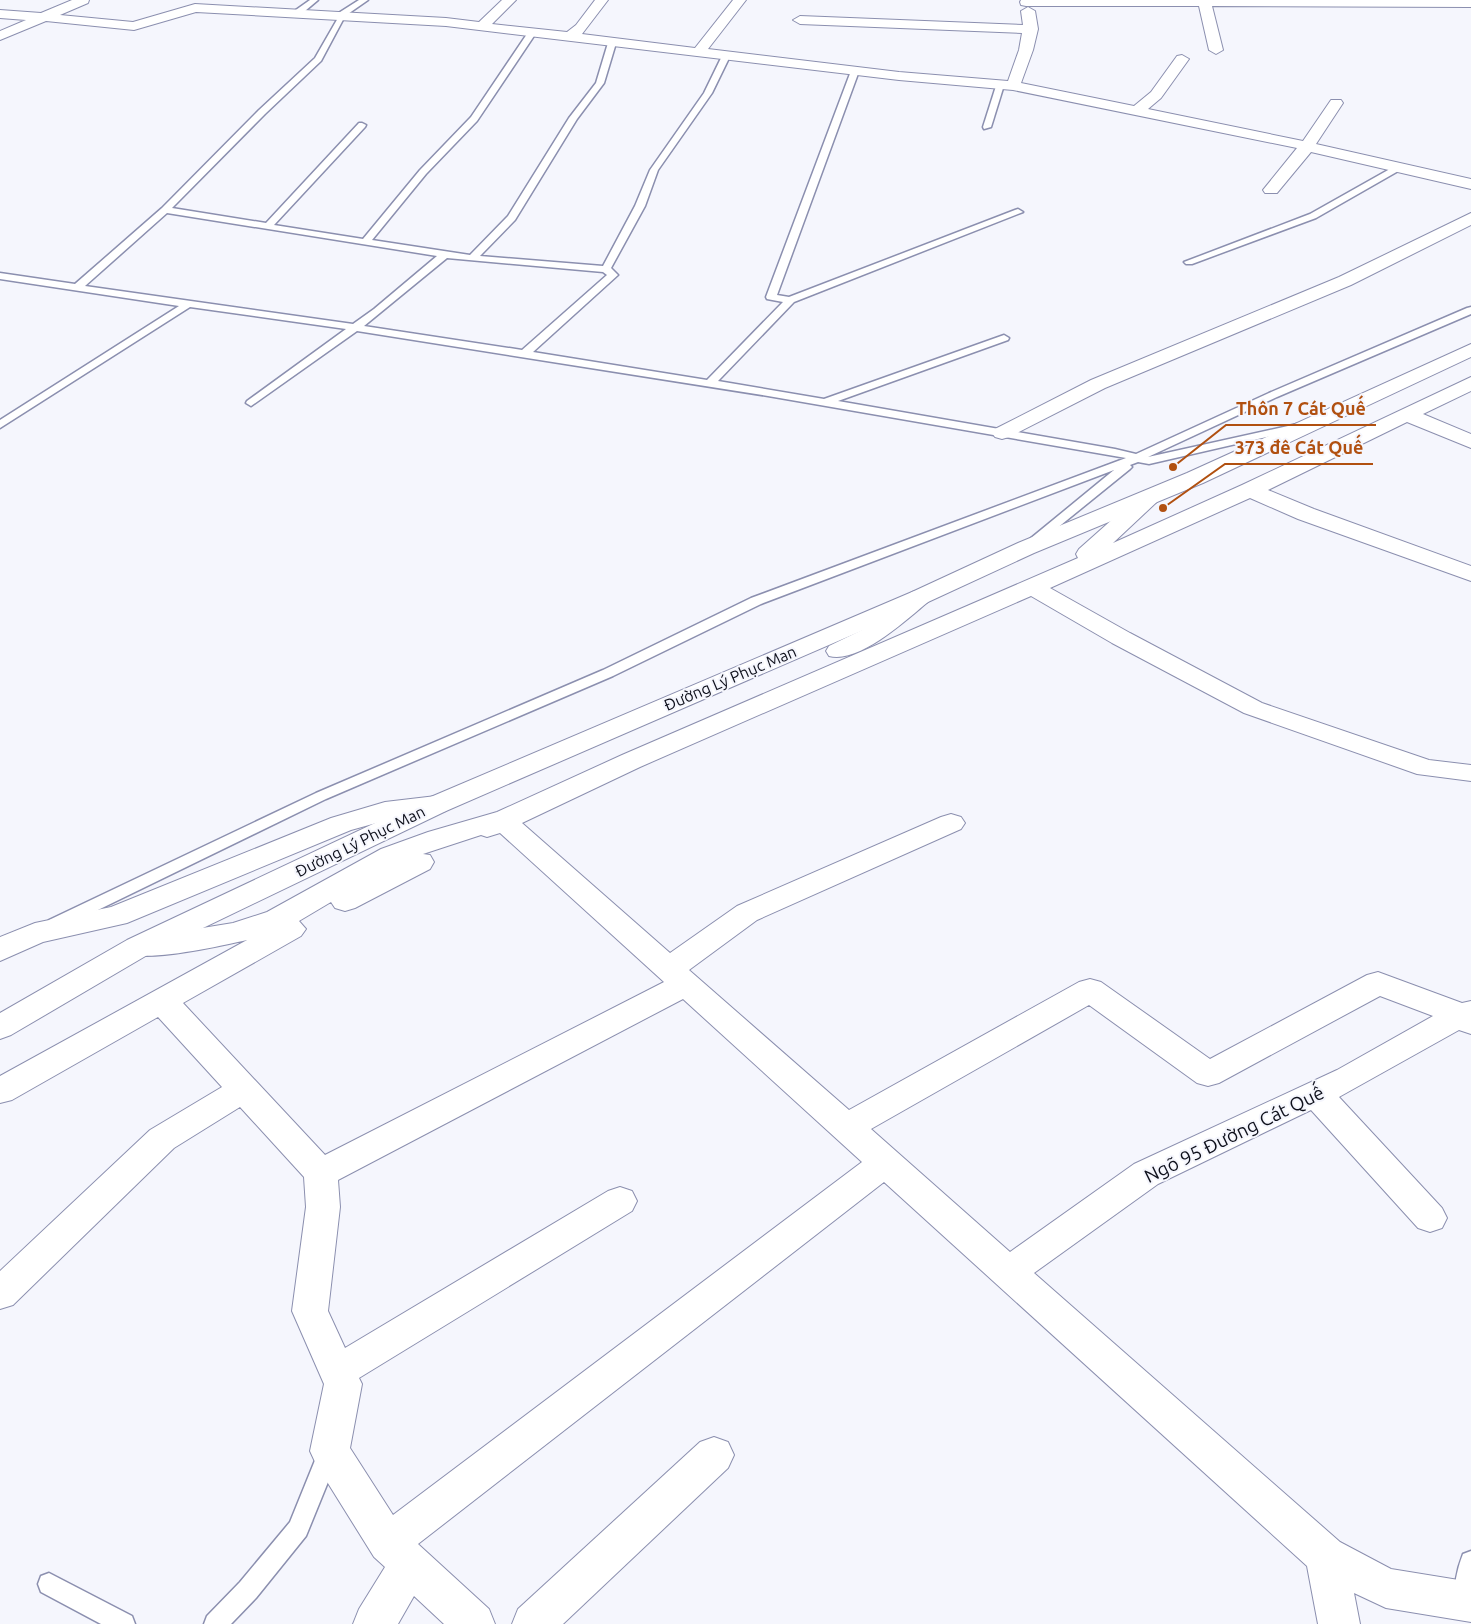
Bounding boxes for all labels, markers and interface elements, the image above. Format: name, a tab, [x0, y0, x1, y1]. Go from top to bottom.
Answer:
callout: Thôn 7 Cát Quế	[1226, 392, 1376, 425]
text: Thôn 7 Cát Quế	[1236, 395, 1366, 418]
callout: 373 đê Cát Quế	[1225, 431, 1373, 464]
text: 373 đê Cát Quế	[1235, 434, 1363, 457]
street label: Đường Lý Phục Man	[661, 642, 799, 714]
street label: Đường Lý Phục Man	[292, 802, 428, 880]
street label: Ngõ 95 Đường Cát Quế	[1140, 1079, 1327, 1187]

